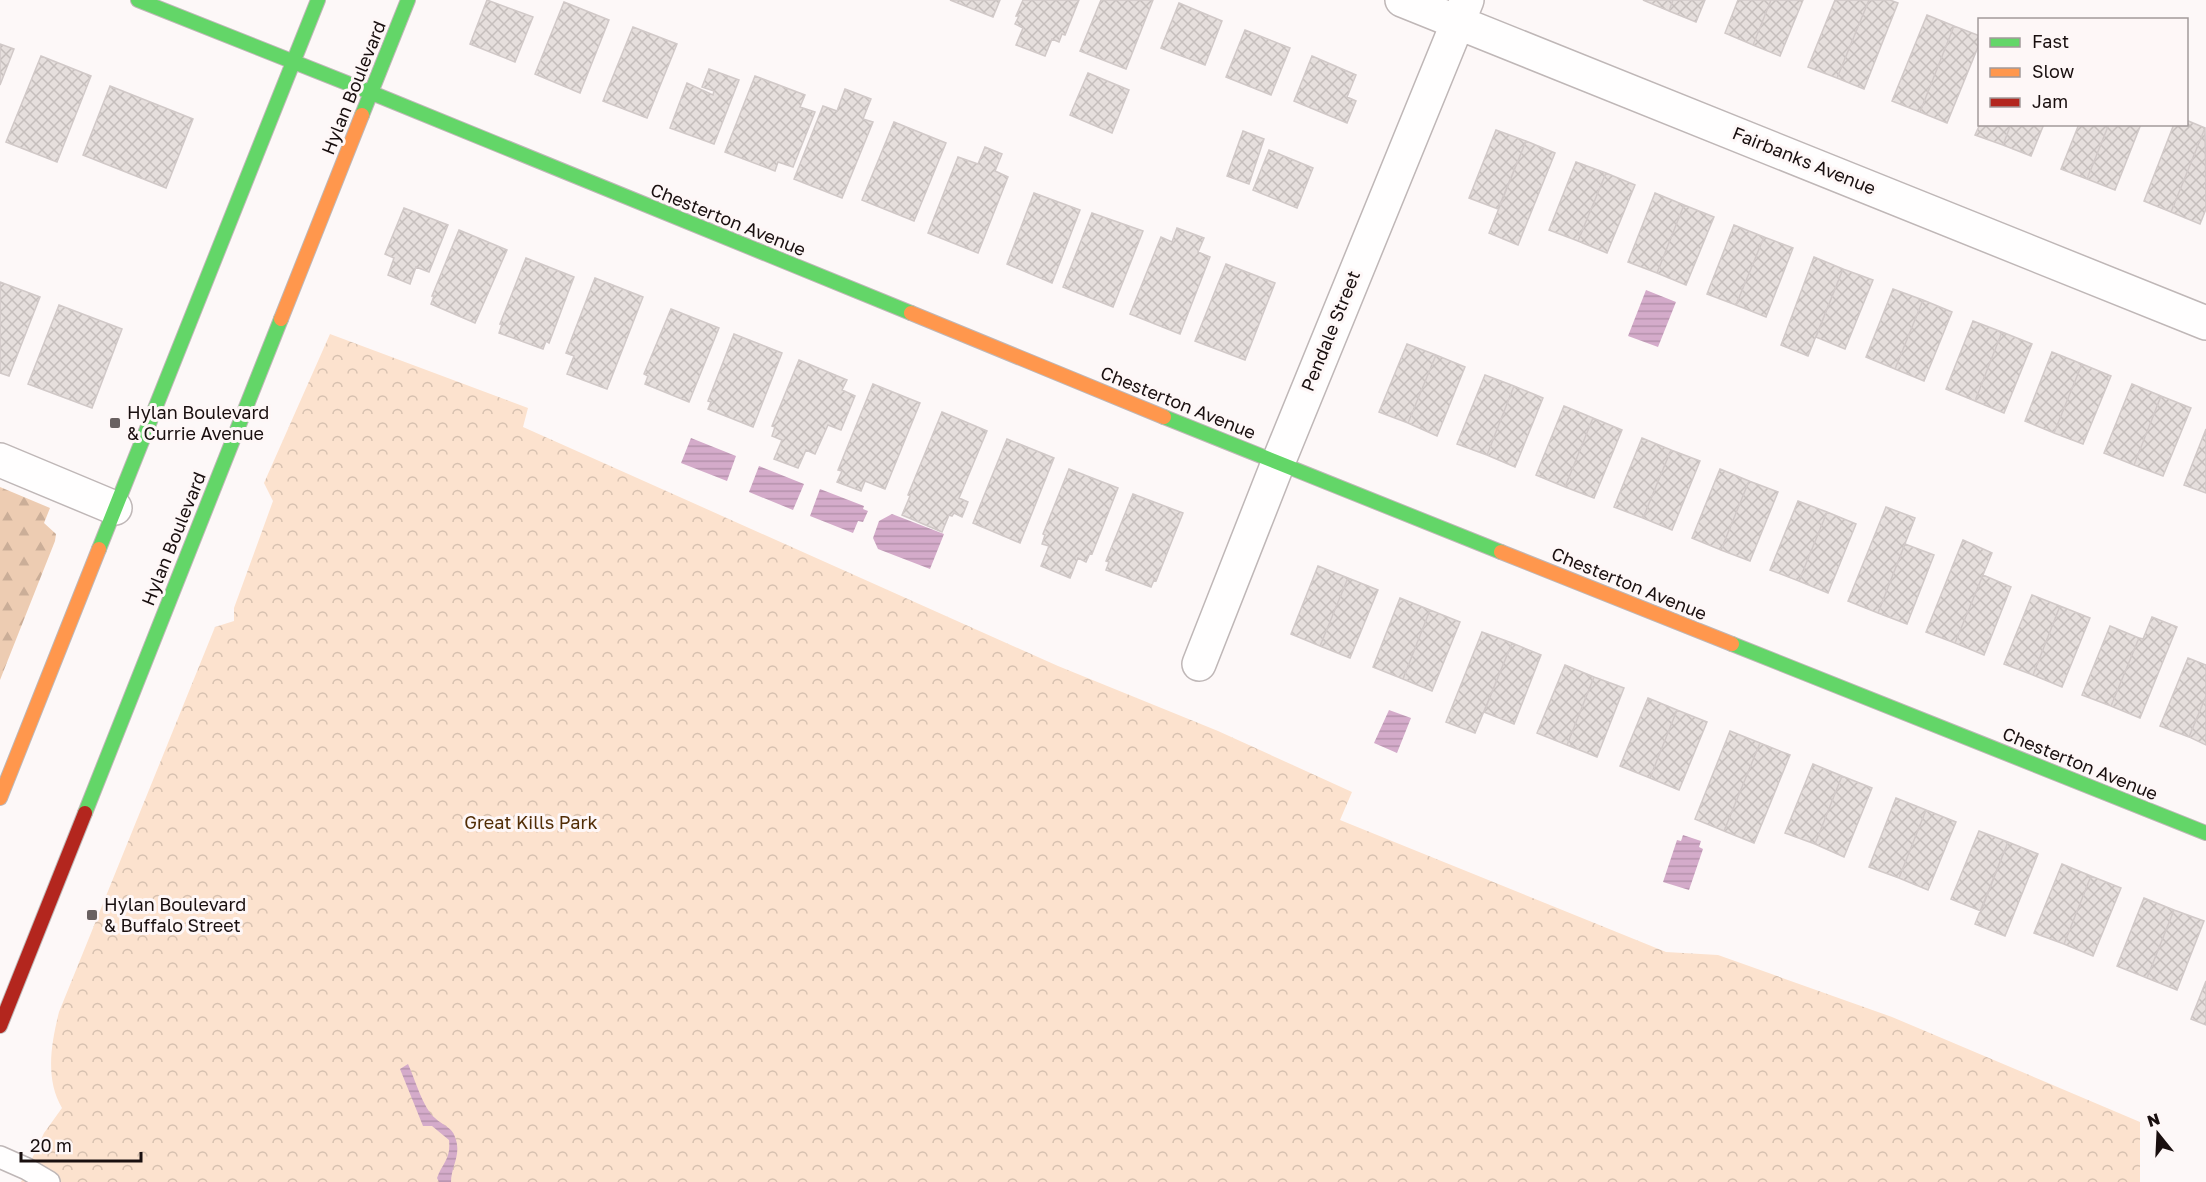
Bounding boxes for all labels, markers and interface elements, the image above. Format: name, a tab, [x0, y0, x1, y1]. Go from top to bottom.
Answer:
street label: Hylan Boulevard	[316, 18, 390, 158]
legend	[1978, 18, 2188, 126]
text: Fast	[2032, 30, 2069, 52]
text: Slow	[2032, 60, 2075, 82]
text: Jam	[2032, 90, 2068, 112]
street label: Fairbanks Avenue	[1730, 121, 1879, 199]
street label: Chesterton Avenue	[648, 178, 809, 260]
street label: Pendale Street	[1296, 267, 1364, 394]
street label: Chesterton Avenue	[1098, 361, 1259, 443]
place label: Hylan Boulevard & Currie Avenue	[127, 401, 269, 444]
marker: Hylan Boulevard & Currie Avenue	[108, 416, 122, 430]
street label: Hylan Boulevard	[136, 469, 210, 609]
street label: Chesterton Avenue	[1549, 542, 1710, 624]
street label: Chesterton Avenue	[2000, 722, 2161, 804]
park label: Great Kills Park	[464, 811, 598, 833]
place label: Hylan Boulevard & Buffalo Street	[104, 893, 246, 936]
marker: Hylan Boulevard & Buffalo Street	[85, 908, 99, 922]
north arrow	[2128, 1104, 2188, 1164]
text: N	[2144, 1108, 2162, 1131]
scale bar	[21, 1125, 141, 1163]
text: 20 m	[30, 1134, 72, 1156]

